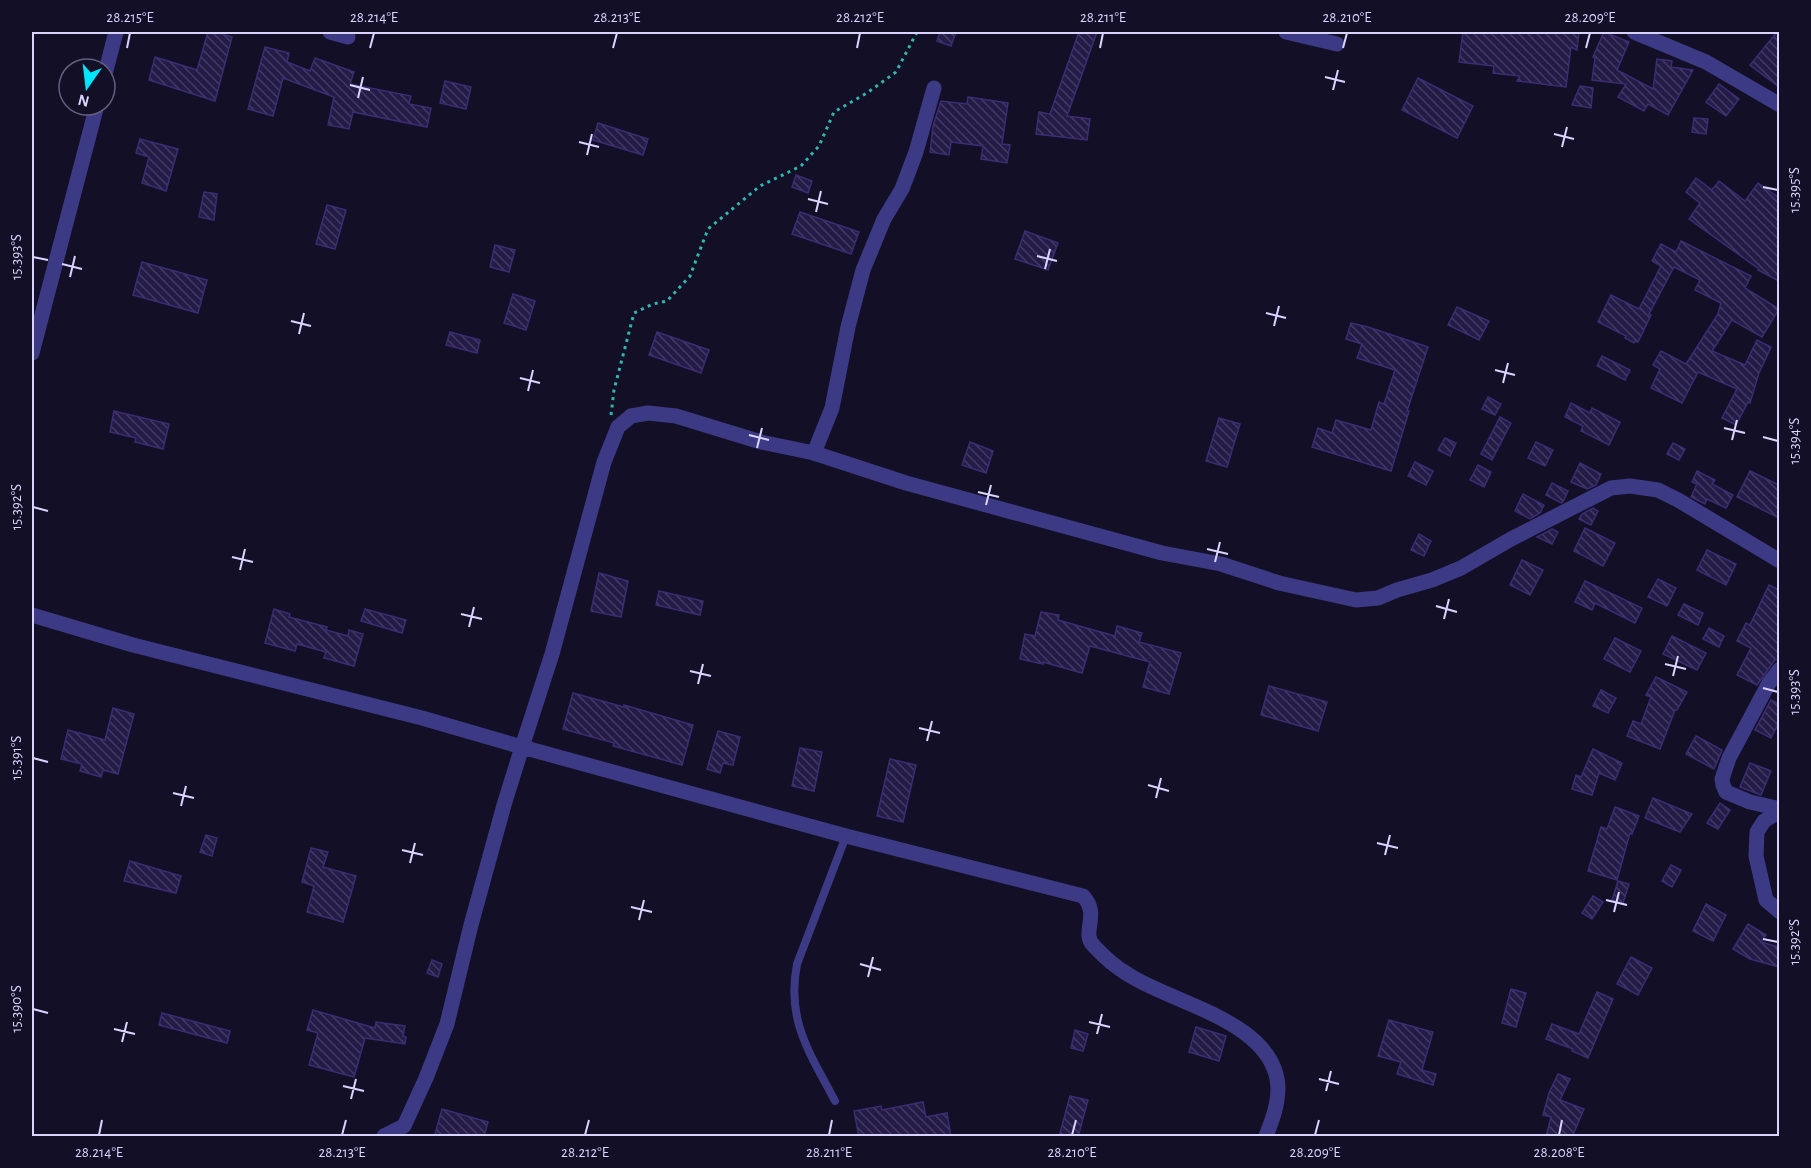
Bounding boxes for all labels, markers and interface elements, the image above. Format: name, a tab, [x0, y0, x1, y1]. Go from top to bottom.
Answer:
text: 28.215°E	[106, 10, 154, 25]
text: 28.214°E	[350, 10, 398, 25]
text: 28.213°E	[593, 10, 641, 25]
text: 28.212°E	[836, 10, 884, 25]
text: 28.211°E	[1080, 10, 1126, 25]
text: 28.210°E	[1323, 10, 1371, 25]
text: 28.209°E	[1565, 10, 1615, 25]
north arrow	[57, 57, 117, 117]
text: N	[76, 91, 91, 110]
text: 15.395°S	[1787, 167, 1802, 213]
text: 15.393°S	[9, 234, 24, 280]
text: 15.394°S	[1787, 418, 1802, 464]
text: 15.392°S	[9, 484, 24, 530]
text: 15.393°S	[1787, 669, 1802, 715]
text: 15.391°S	[9, 736, 24, 780]
text: 15.392°S	[1787, 919, 1802, 965]
text: 15.390°S	[9, 985, 24, 1033]
text: 28.214°E	[75, 1145, 123, 1160]
text: 28.213°E	[318, 1145, 366, 1160]
text: 28.212°E	[561, 1145, 609, 1160]
text: 28.211°E	[806, 1145, 852, 1160]
text: 28.210°E	[1048, 1145, 1096, 1160]
text: 28.209°E	[1290, 1145, 1340, 1160]
text: 28.208°E	[1534, 1145, 1584, 1160]

